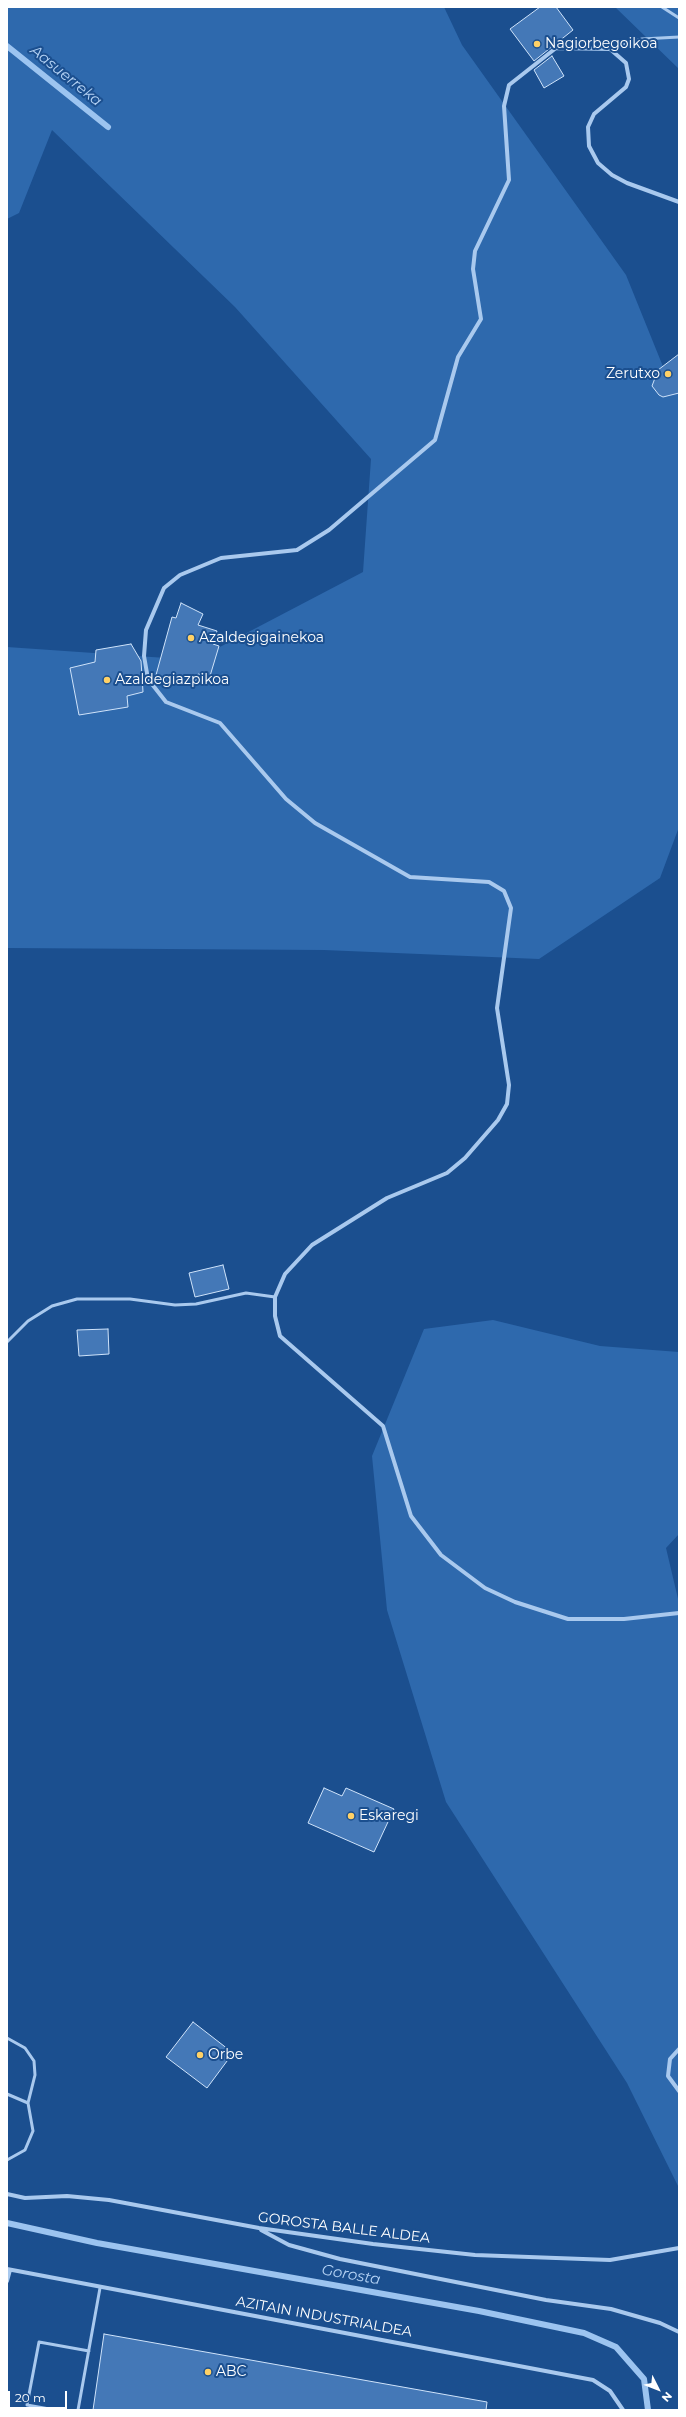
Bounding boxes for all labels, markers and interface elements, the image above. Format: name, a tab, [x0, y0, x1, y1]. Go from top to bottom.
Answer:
place label: Nagiorbegoikoa	[545, 36, 657, 52]
marker: Nagiorbegoikoa	[532, 39, 542, 49]
water label: Aasuerreka	[27, 42, 105, 110]
place label: Zerutxo	[606, 366, 660, 382]
marker: Zerutxo	[663, 369, 673, 379]
place label: Azaldegigainekoa	[199, 630, 324, 646]
marker: Azaldegigainekoa	[186, 633, 196, 643]
place label: Azaldegiazpikoa	[115, 672, 229, 688]
marker: Azaldegiazpikoa	[102, 675, 112, 685]
place label: Eskaregi	[359, 1808, 419, 1824]
marker: Eskaregi	[346, 1811, 356, 1821]
place label: Orbe	[208, 2047, 243, 2063]
marker: Orbe	[195, 2050, 205, 2060]
street label: GOROSTA BALLE ALDEA	[257, 2209, 431, 2247]
water label: Gorosta	[320, 2261, 382, 2289]
street label: AZITAIN INDUSTRIALDEA	[235, 2293, 413, 2341]
place label: ABC	[216, 2364, 247, 2380]
marker: ABC	[203, 2367, 213, 2377]
north arrow	[638, 2369, 678, 2409]
scale bar	[10, 2383, 69, 2409]
text: N	[659, 2389, 675, 2405]
text: 20 m	[15, 2390, 46, 2405]

